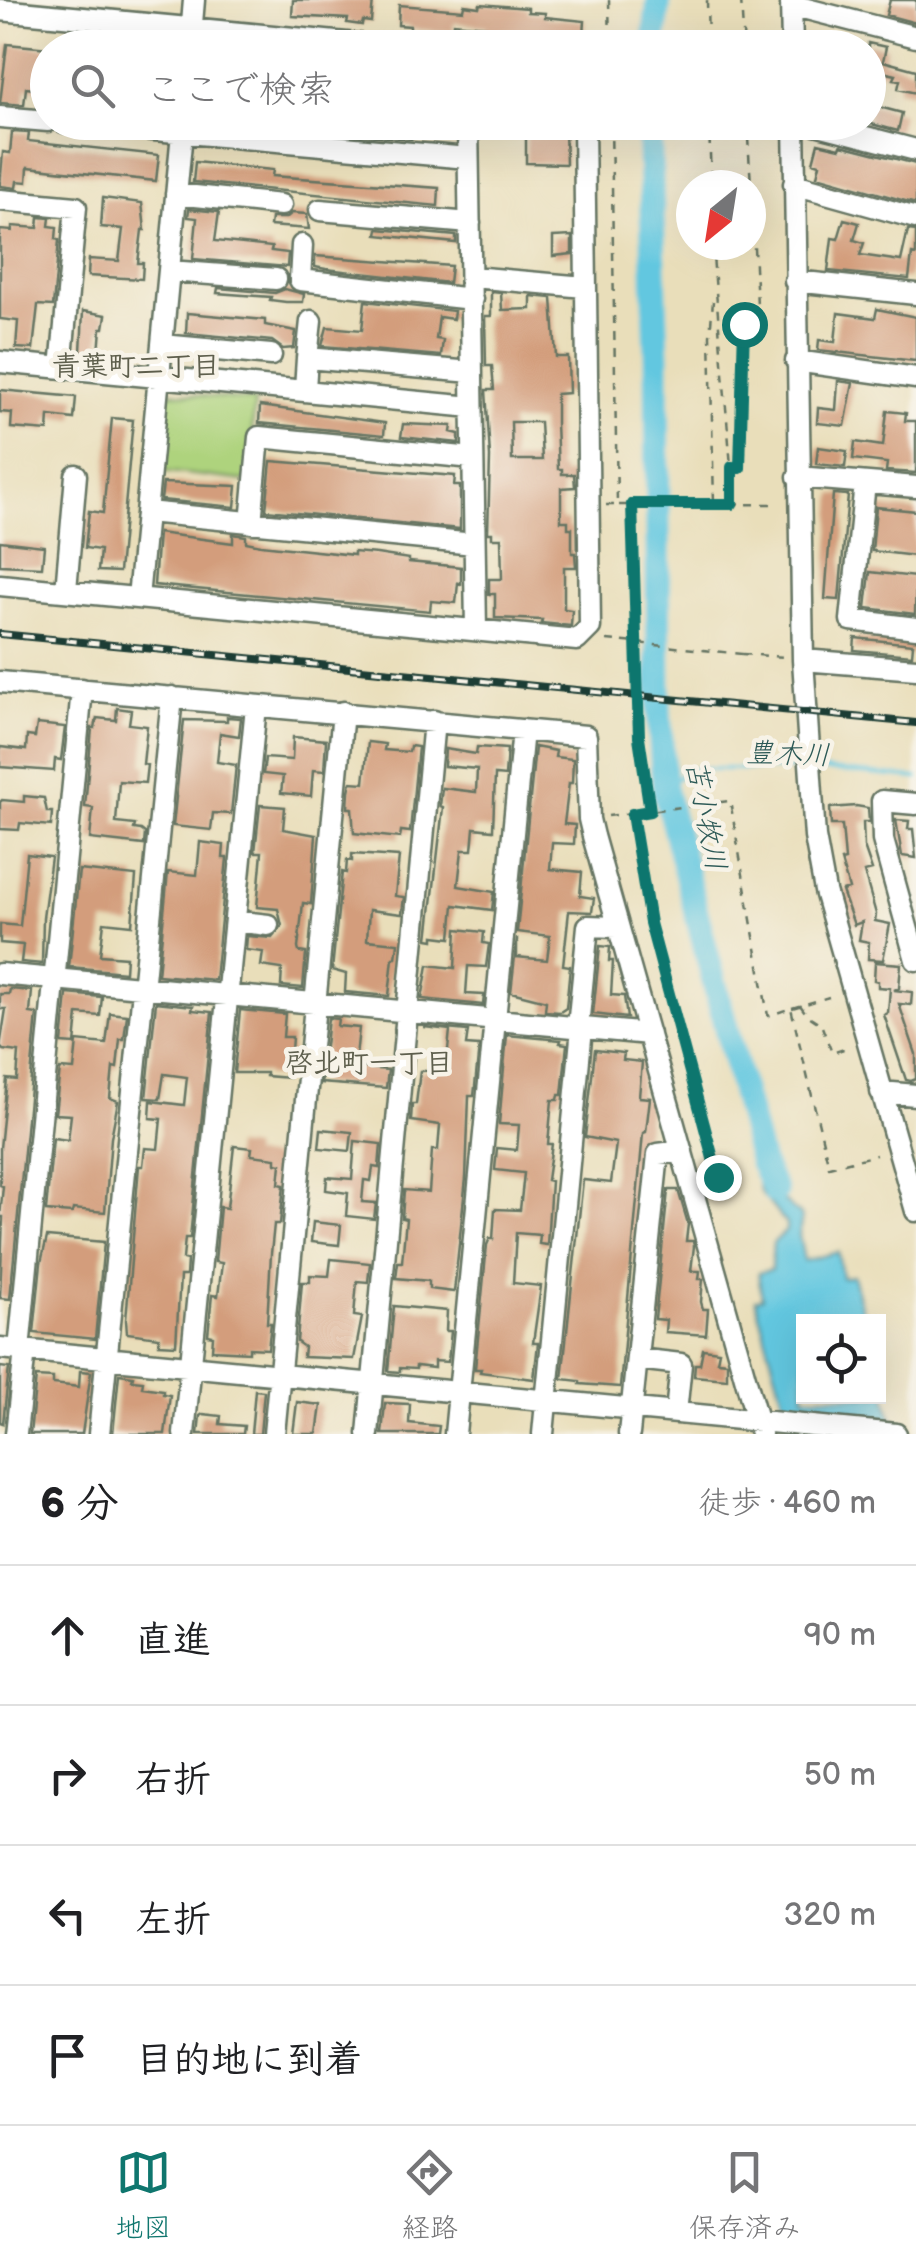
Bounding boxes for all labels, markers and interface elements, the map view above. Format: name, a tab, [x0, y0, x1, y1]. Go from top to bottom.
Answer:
search box	[30, 30, 886, 140]
icon: search	[65, 58, 120, 113]
text: ここで検索	[145, 68, 335, 113]
north arrow	[676, 170, 766, 260]
route start	[722, 302, 768, 348]
district label: 青葉町二丁目	[52, 350, 220, 383]
water label: 豊木川	[745, 737, 831, 772]
water label: 苫小牧川	[679, 757, 732, 873]
district label: 啓北町一丁目	[285, 1047, 453, 1080]
route end	[696, 1155, 742, 1201]
map controls	[796, 1314, 886, 1404]
button: locate	[796, 1314, 886, 1404]
text: 6 分	[40, 1479, 119, 1530]
text: 徒歩 · 460 m	[698, 1484, 876, 1523]
icon: ahead	[40, 1608, 95, 1663]
text: 90 m	[804, 1616, 876, 1655]
text: 直進	[135, 1618, 211, 1663]
icon: right	[40, 1748, 95, 1803]
text: 50 m	[804, 1756, 876, 1795]
text: 右折	[135, 1758, 211, 1803]
icon: left	[40, 1888, 95, 1943]
text: 320 m	[784, 1896, 876, 1935]
text: 左折	[135, 1898, 211, 1943]
icon: arrive	[40, 2028, 95, 2083]
text: 目的地に到着	[135, 2038, 363, 2083]
tab: 地図	[115, 2145, 171, 2245]
tab: 経路	[402, 2145, 458, 2245]
tab: 保存済み	[689, 2145, 801, 2245]

